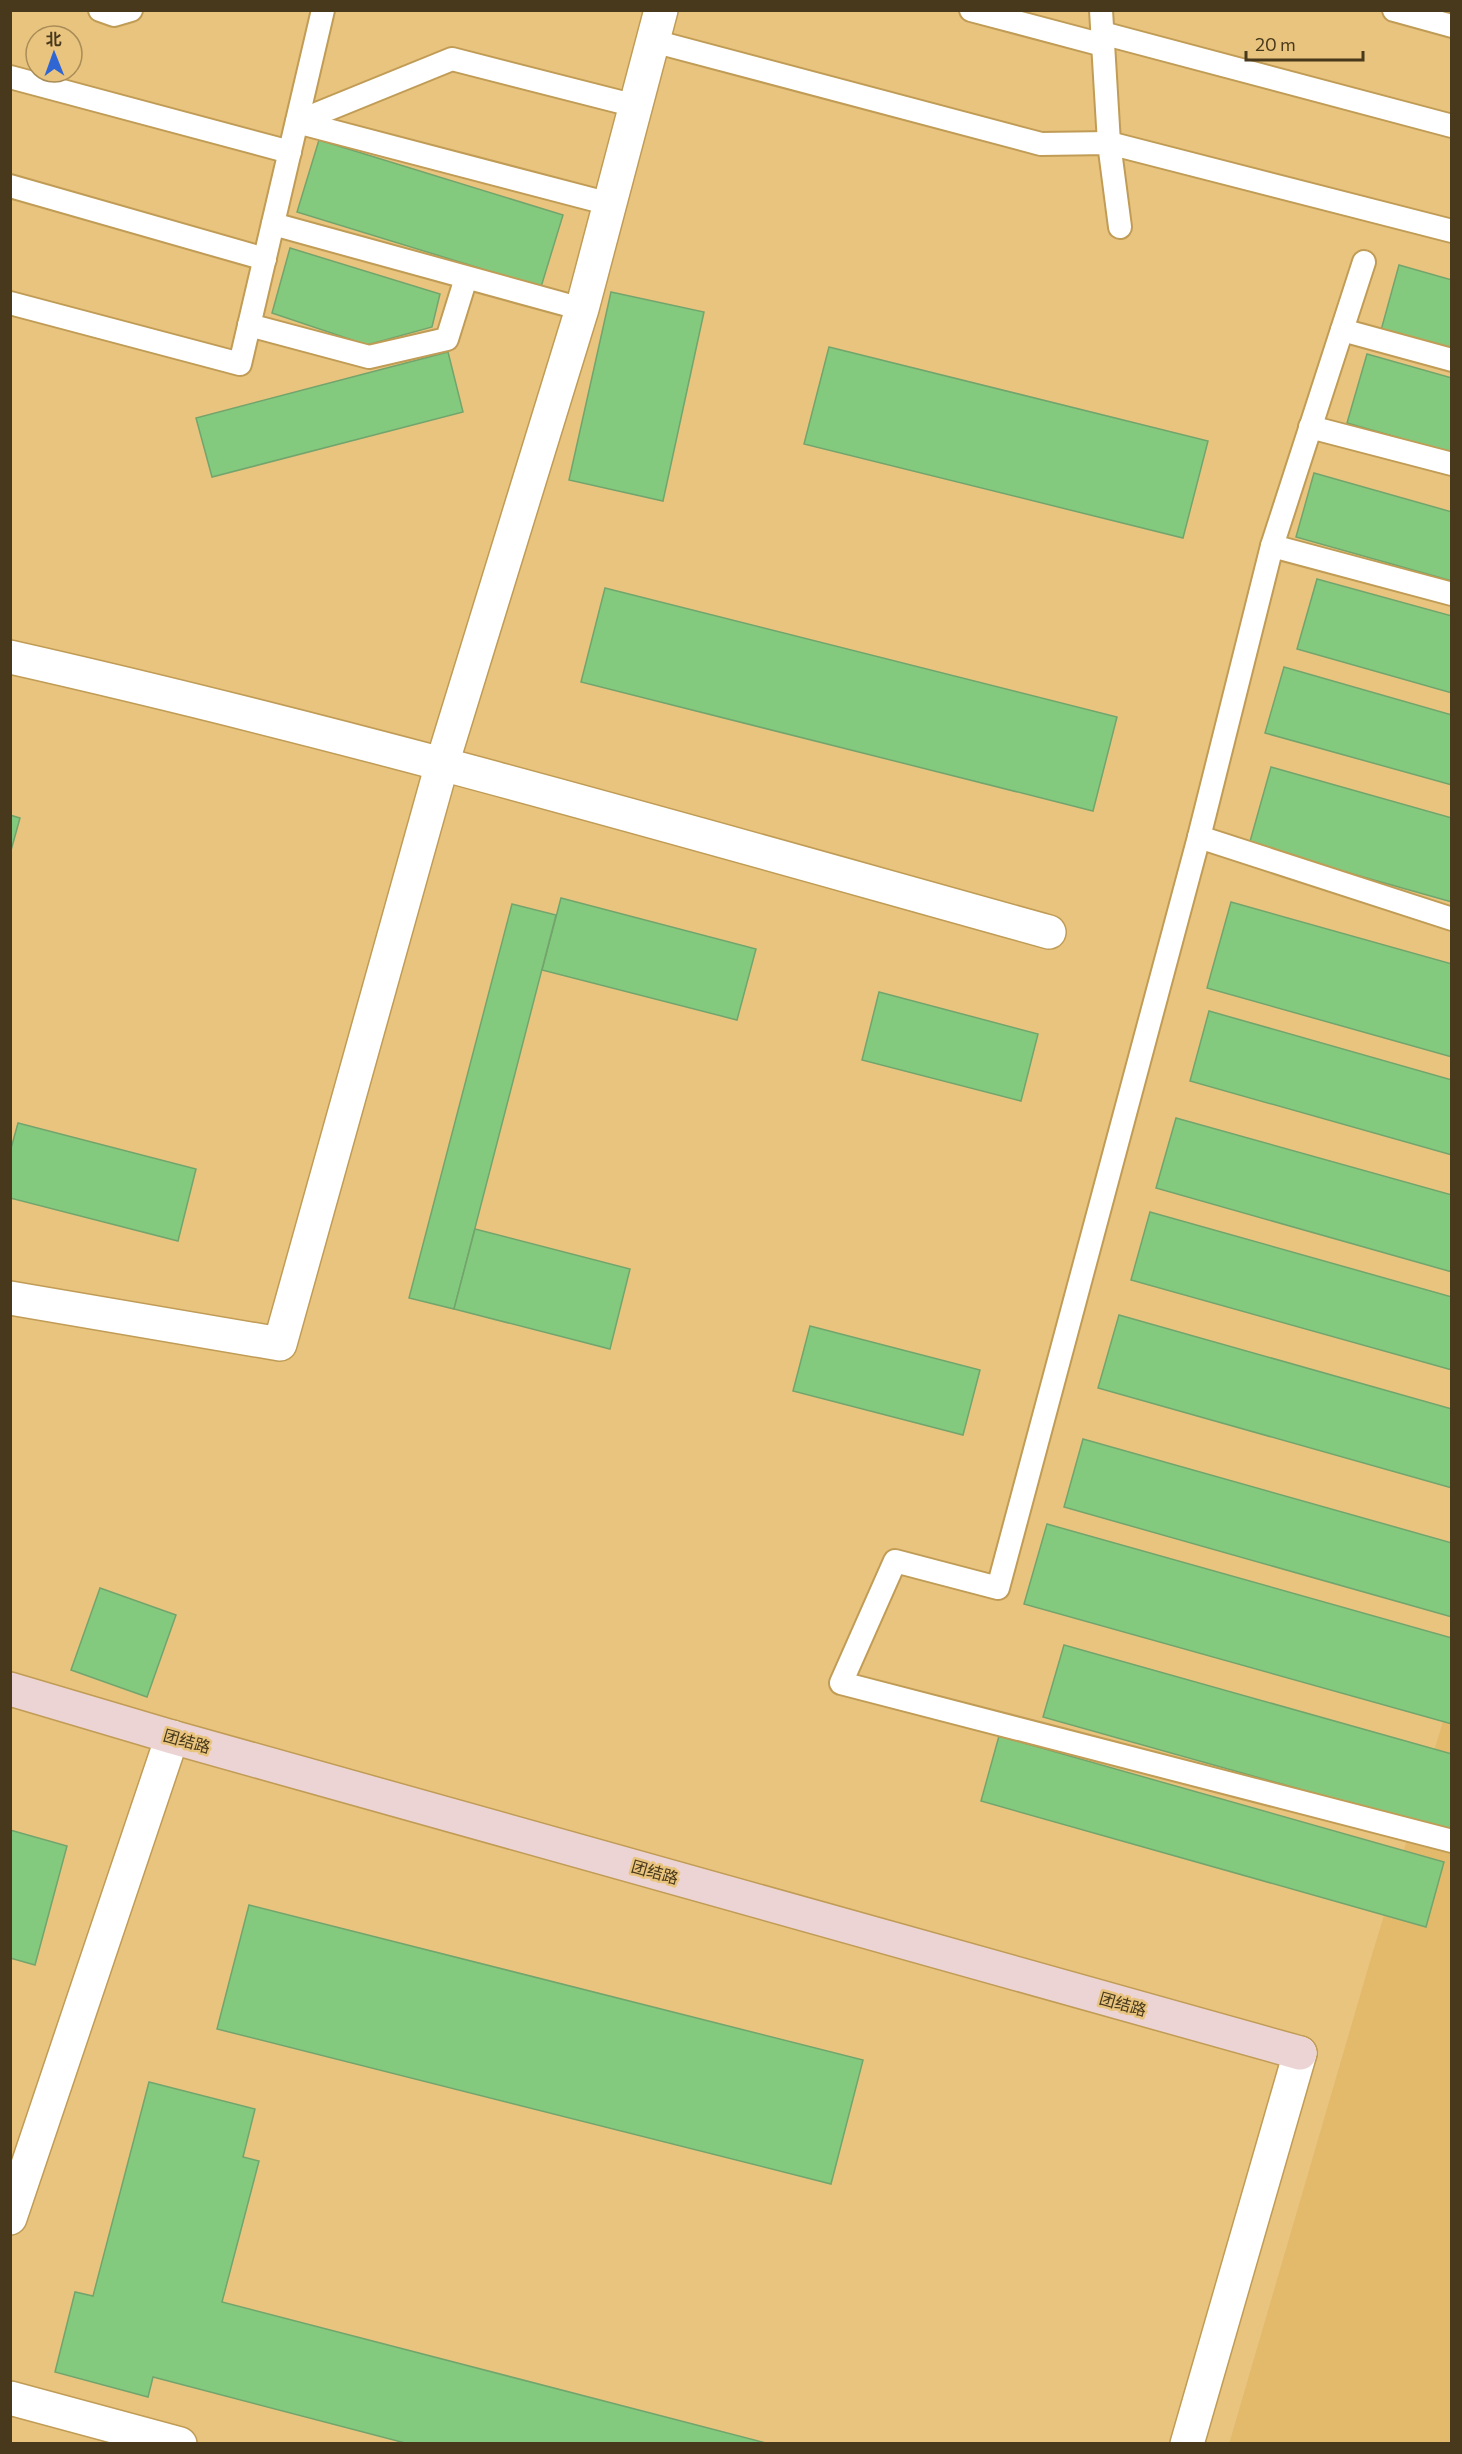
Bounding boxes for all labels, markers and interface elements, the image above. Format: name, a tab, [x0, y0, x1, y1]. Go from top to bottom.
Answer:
north arrow	[24, 24, 84, 84]
scale bar	[1246, 24, 1363, 62]
text: 北	[46, 29, 62, 48]
text: 20 m	[1255, 33, 1296, 55]
street label: 团结路	[161, 1725, 213, 1756]
street label: 团结路	[629, 1856, 681, 1887]
street label: 团结路	[1097, 1988, 1149, 2019]

